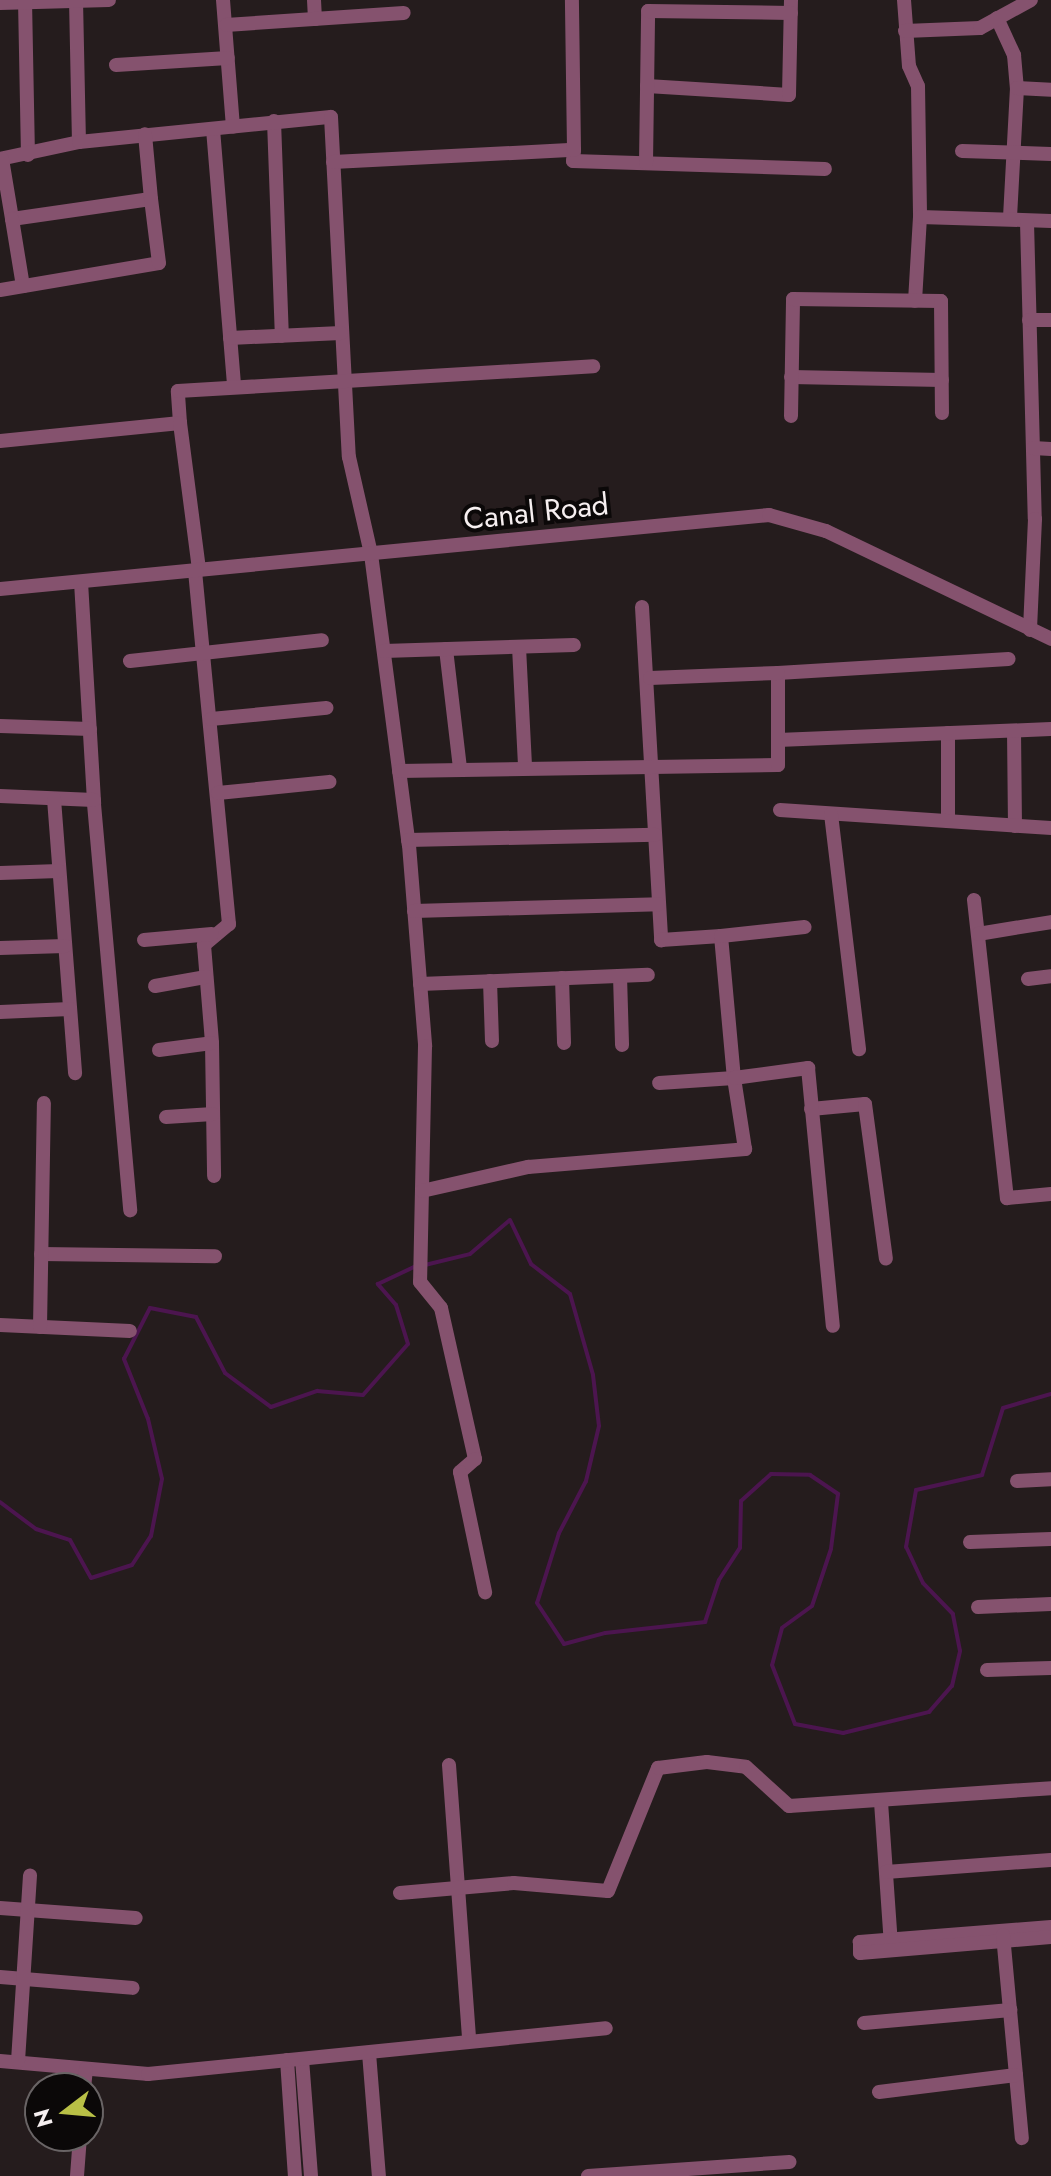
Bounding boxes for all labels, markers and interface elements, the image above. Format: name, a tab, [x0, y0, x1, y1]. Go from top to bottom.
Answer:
street label: Canal Road	[462, 486, 610, 538]
north arrow	[24, 2072, 104, 2152]
text: N	[25, 2105, 61, 2131]

